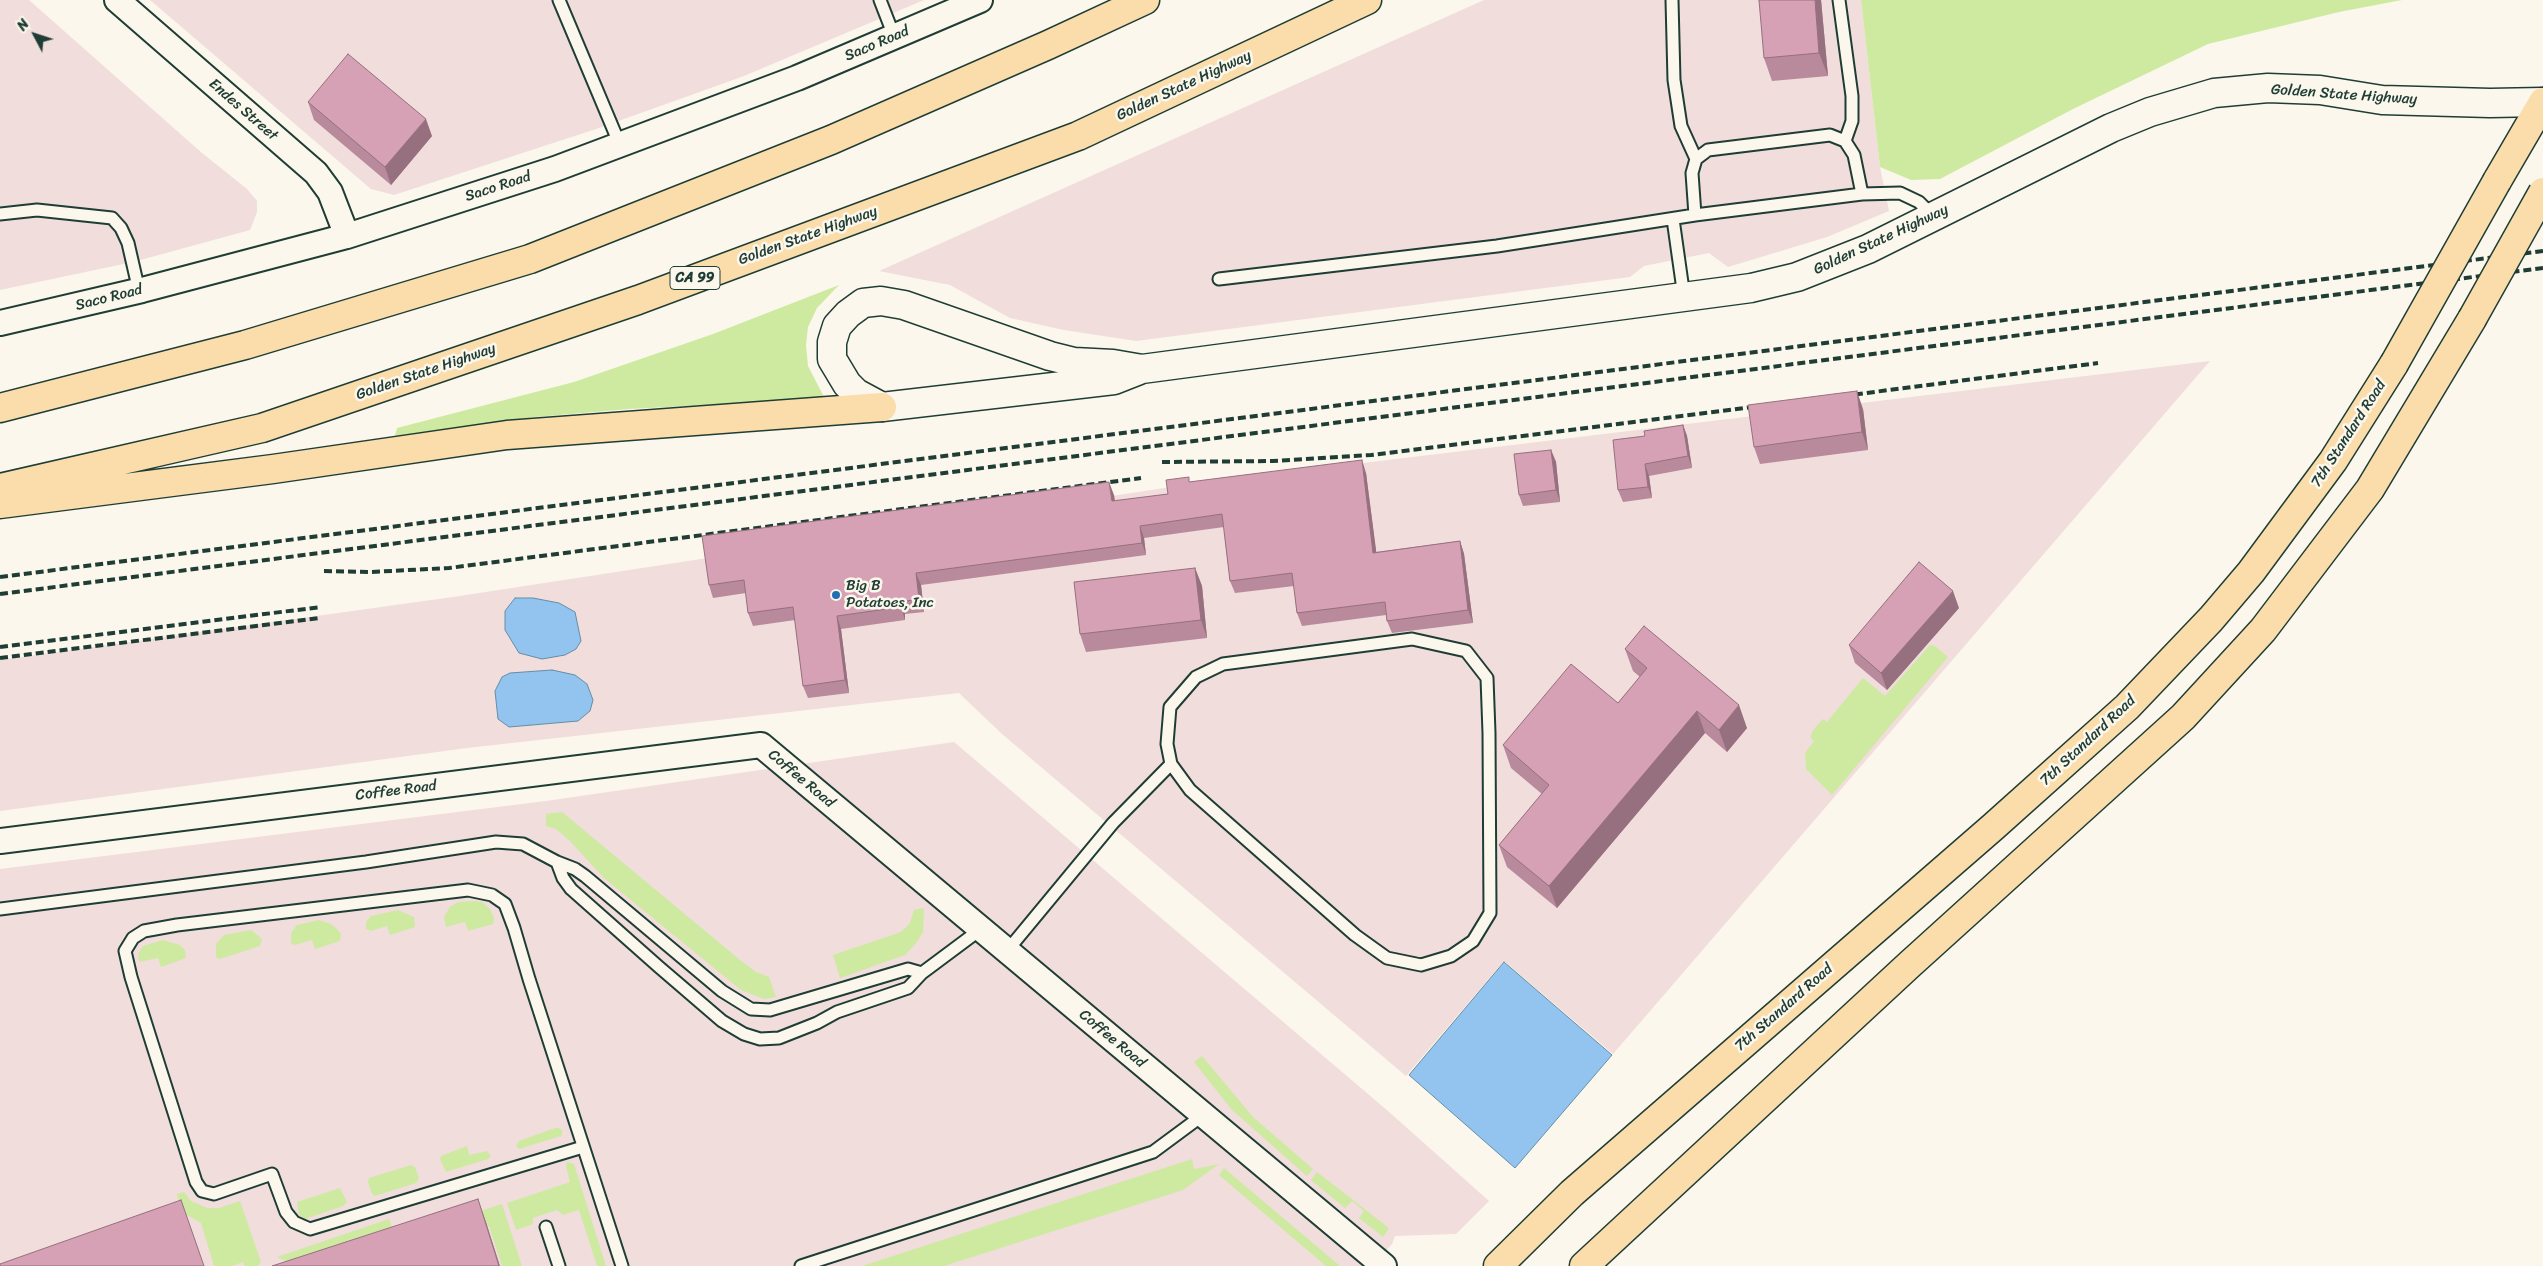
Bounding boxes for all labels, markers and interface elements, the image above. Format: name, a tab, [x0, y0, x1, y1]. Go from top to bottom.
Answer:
north arrow	[10, 10, 60, 60]
text: N	[10, 13, 36, 37]
street label: Saco Road	[842, 22, 912, 66]
street label: Golden State Highway	[1114, 47, 1254, 125]
street label: Endes Street	[205, 75, 281, 145]
street label: Golden State Highway	[2270, 81, 2418, 109]
street label: Saco Road	[463, 168, 533, 206]
street label: Golden State Highway	[1811, 201, 1951, 279]
street label: Golden State Highway	[736, 202, 880, 270]
road number: CA 99	[670, 266, 720, 290]
street label: Saco Road	[74, 281, 144, 315]
street label: Golden State Highway	[354, 340, 498, 404]
street label: 7th Standard Road	[2308, 377, 2390, 491]
place label: Big B Potatoes, Inc	[846, 577, 934, 612]
marker: Big B Potatoes, Inc	[830, 589, 842, 601]
street label: 7th Standard Road	[2037, 692, 2139, 790]
street label: Coffee Road	[764, 746, 838, 812]
street label: Coffee Road	[355, 777, 437, 805]
street label: 7th Standard Road	[1731, 961, 1837, 1055]
street label: Coffee Road	[1075, 1006, 1149, 1072]

